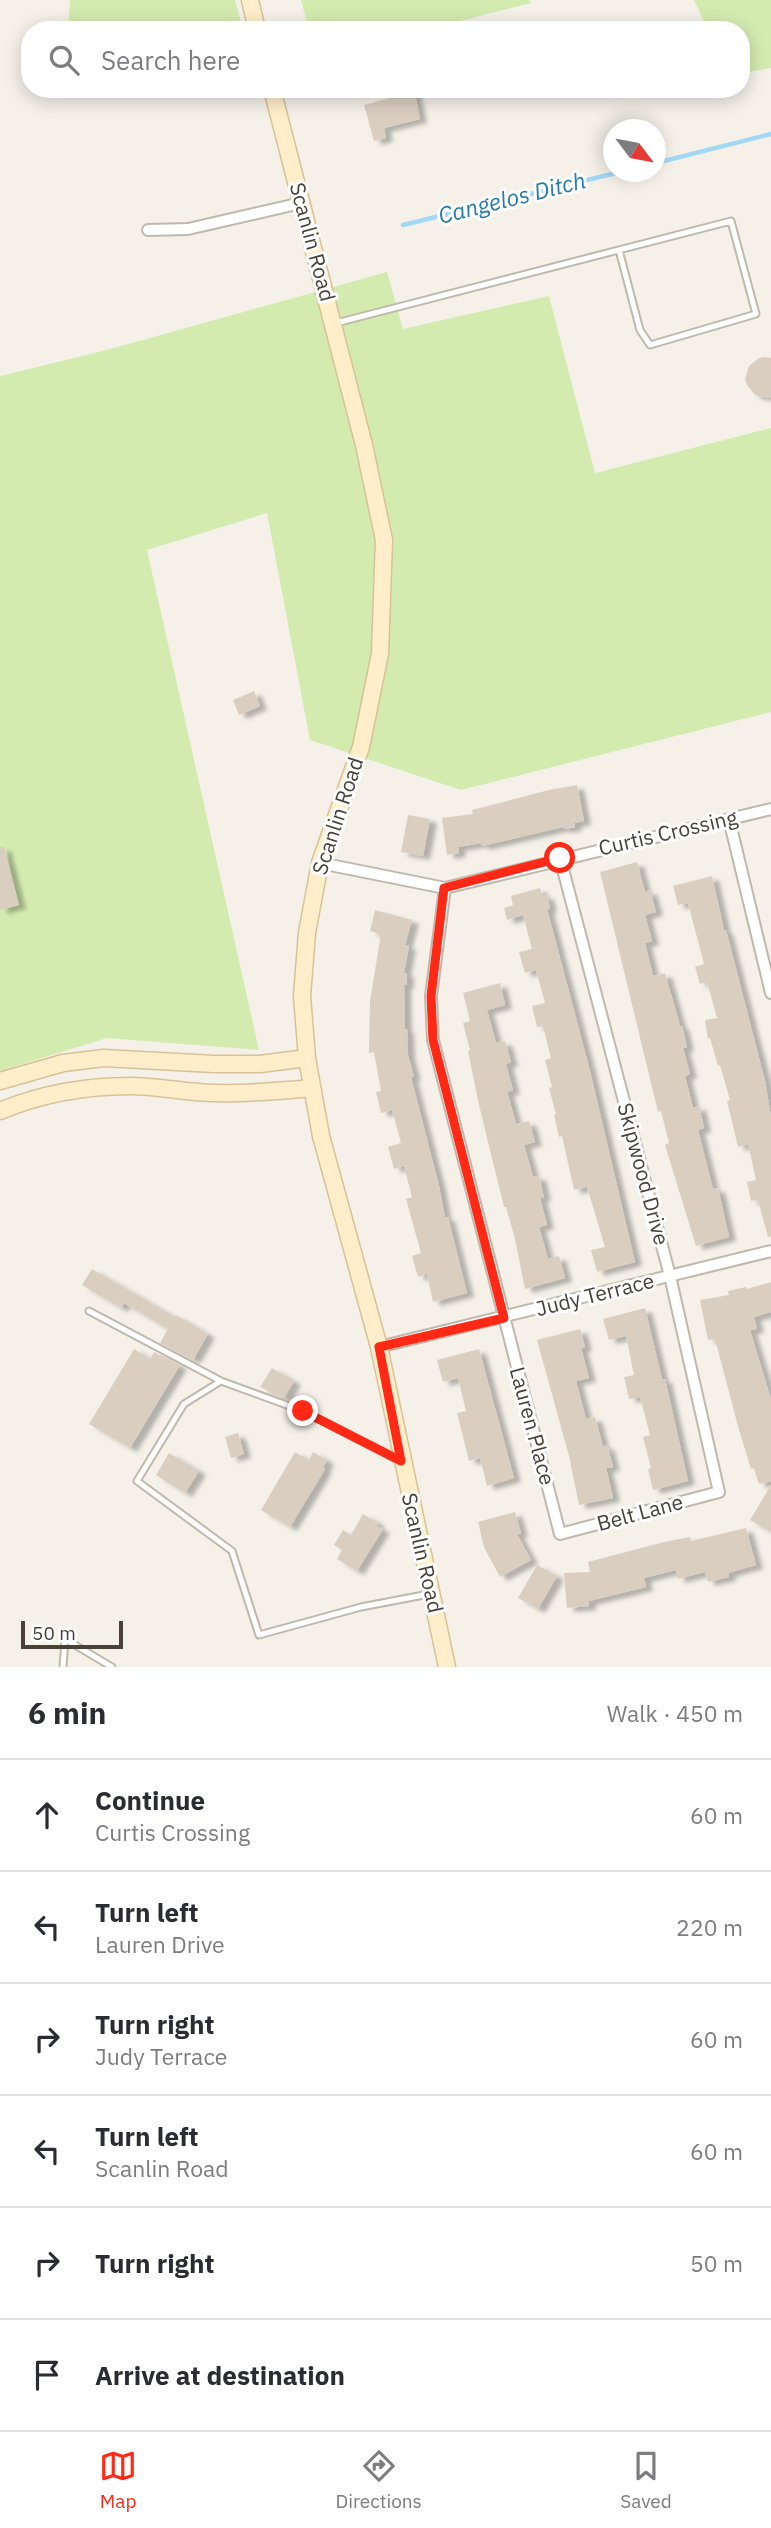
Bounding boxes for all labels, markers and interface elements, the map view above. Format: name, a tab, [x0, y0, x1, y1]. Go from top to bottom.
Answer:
search box	[21, 21, 750, 98]
icon: search	[45, 41, 83, 79]
text: Search here	[101, 43, 240, 77]
north arrow	[603, 119, 666, 182]
water label: Cangelos Ditch	[435, 164, 589, 230]
street label: Scanlin Road	[284, 179, 342, 304]
street label: Scanlin Road	[305, 753, 369, 878]
street label: Curtis Crossing	[596, 802, 740, 862]
route start	[544, 842, 575, 873]
street label: Skipwood Drive	[612, 1100, 676, 1248]
street label: Judy Terrace	[533, 1266, 657, 1322]
street label: Lauren Place	[504, 1364, 562, 1488]
route end	[287, 1395, 318, 1426]
street label: Belt Lane	[593, 1487, 686, 1537]
street label: Scanlin Road	[396, 1490, 450, 1615]
scale bar	[21, 1618, 122, 1650]
text: 50 m	[32, 1621, 76, 1645]
text: 6 min	[28, 1693, 106, 1732]
text: Walk · 450 m	[607, 1698, 743, 1728]
text: Continue	[95, 1783, 205, 1817]
icon: ahead	[28, 1796, 66, 1834]
text: 60 m	[690, 1800, 743, 1830]
text: Curtis Crossing	[95, 1817, 250, 1847]
text: Turn left	[95, 1895, 198, 1929]
icon: left	[28, 1908, 66, 1946]
text: 220 m	[676, 1912, 743, 1942]
text: Lauren Drive	[95, 1929, 225, 1959]
text: Turn right	[95, 2007, 214, 2041]
icon: right	[28, 2020, 66, 2058]
text: 60 m	[690, 2024, 743, 2054]
text: Judy Terrace	[95, 2041, 227, 2071]
text: Turn left	[95, 2119, 198, 2153]
icon: left	[28, 2132, 66, 2170]
text: 60 m	[690, 2136, 743, 2166]
text: Scanlin Road	[95, 2153, 229, 2183]
icon: right	[28, 2244, 66, 2282]
text: Turn right	[95, 2246, 214, 2280]
text: 50 m	[690, 2248, 743, 2278]
icon: arrive	[28, 2356, 66, 2394]
text: Arrive at destination	[95, 2358, 345, 2392]
tab: Map	[99, 2447, 137, 2513]
tab: Directions	[335, 2447, 422, 2513]
tab: Saved	[620, 2447, 672, 2513]

